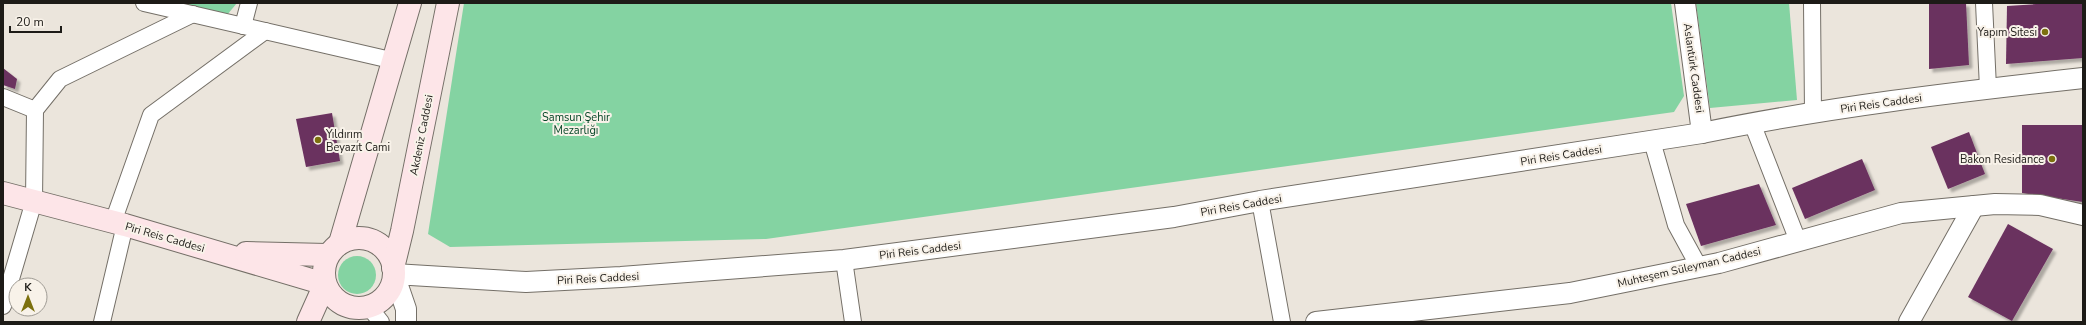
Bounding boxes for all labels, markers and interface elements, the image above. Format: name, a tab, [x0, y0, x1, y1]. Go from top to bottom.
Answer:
scale bar	[10, 8, 61, 34]
text: 20 m	[16, 14, 44, 30]
street label: Aslantürk Caddesi	[1680, 22, 1707, 114]
place label: Yapım Sitesi	[1976, 25, 2037, 40]
marker: Yapım Sitesi	[2040, 27, 2050, 37]
street label: Piri Reis Caddesi	[1839, 90, 1923, 117]
street label: Akdeniz Caddesi	[406, 93, 437, 177]
park label: Samsun Şehir Mezarlığı	[542, 110, 610, 138]
place label: Yıldırım Beyazıt Cami	[325, 127, 390, 155]
marker: Yıldırım Beyazıt Cami	[313, 135, 323, 145]
street label: Piri Reis Caddesi	[1519, 142, 1603, 169]
place label: Bakon Residance	[1960, 152, 2044, 167]
marker: Bakon Residance	[2047, 154, 2057, 164]
street label: Piri Reis Caddesi	[1199, 191, 1283, 220]
street label: Piri Reis Caddesi	[123, 219, 206, 256]
street label: Piri Reis Caddesi	[878, 238, 962, 263]
street label: Muhteşem Süleyman Caddesi	[1616, 244, 1762, 291]
street label: Piri Reis Caddesi	[557, 269, 639, 288]
north arrow	[8, 277, 48, 317]
text: K	[24, 280, 32, 295]

